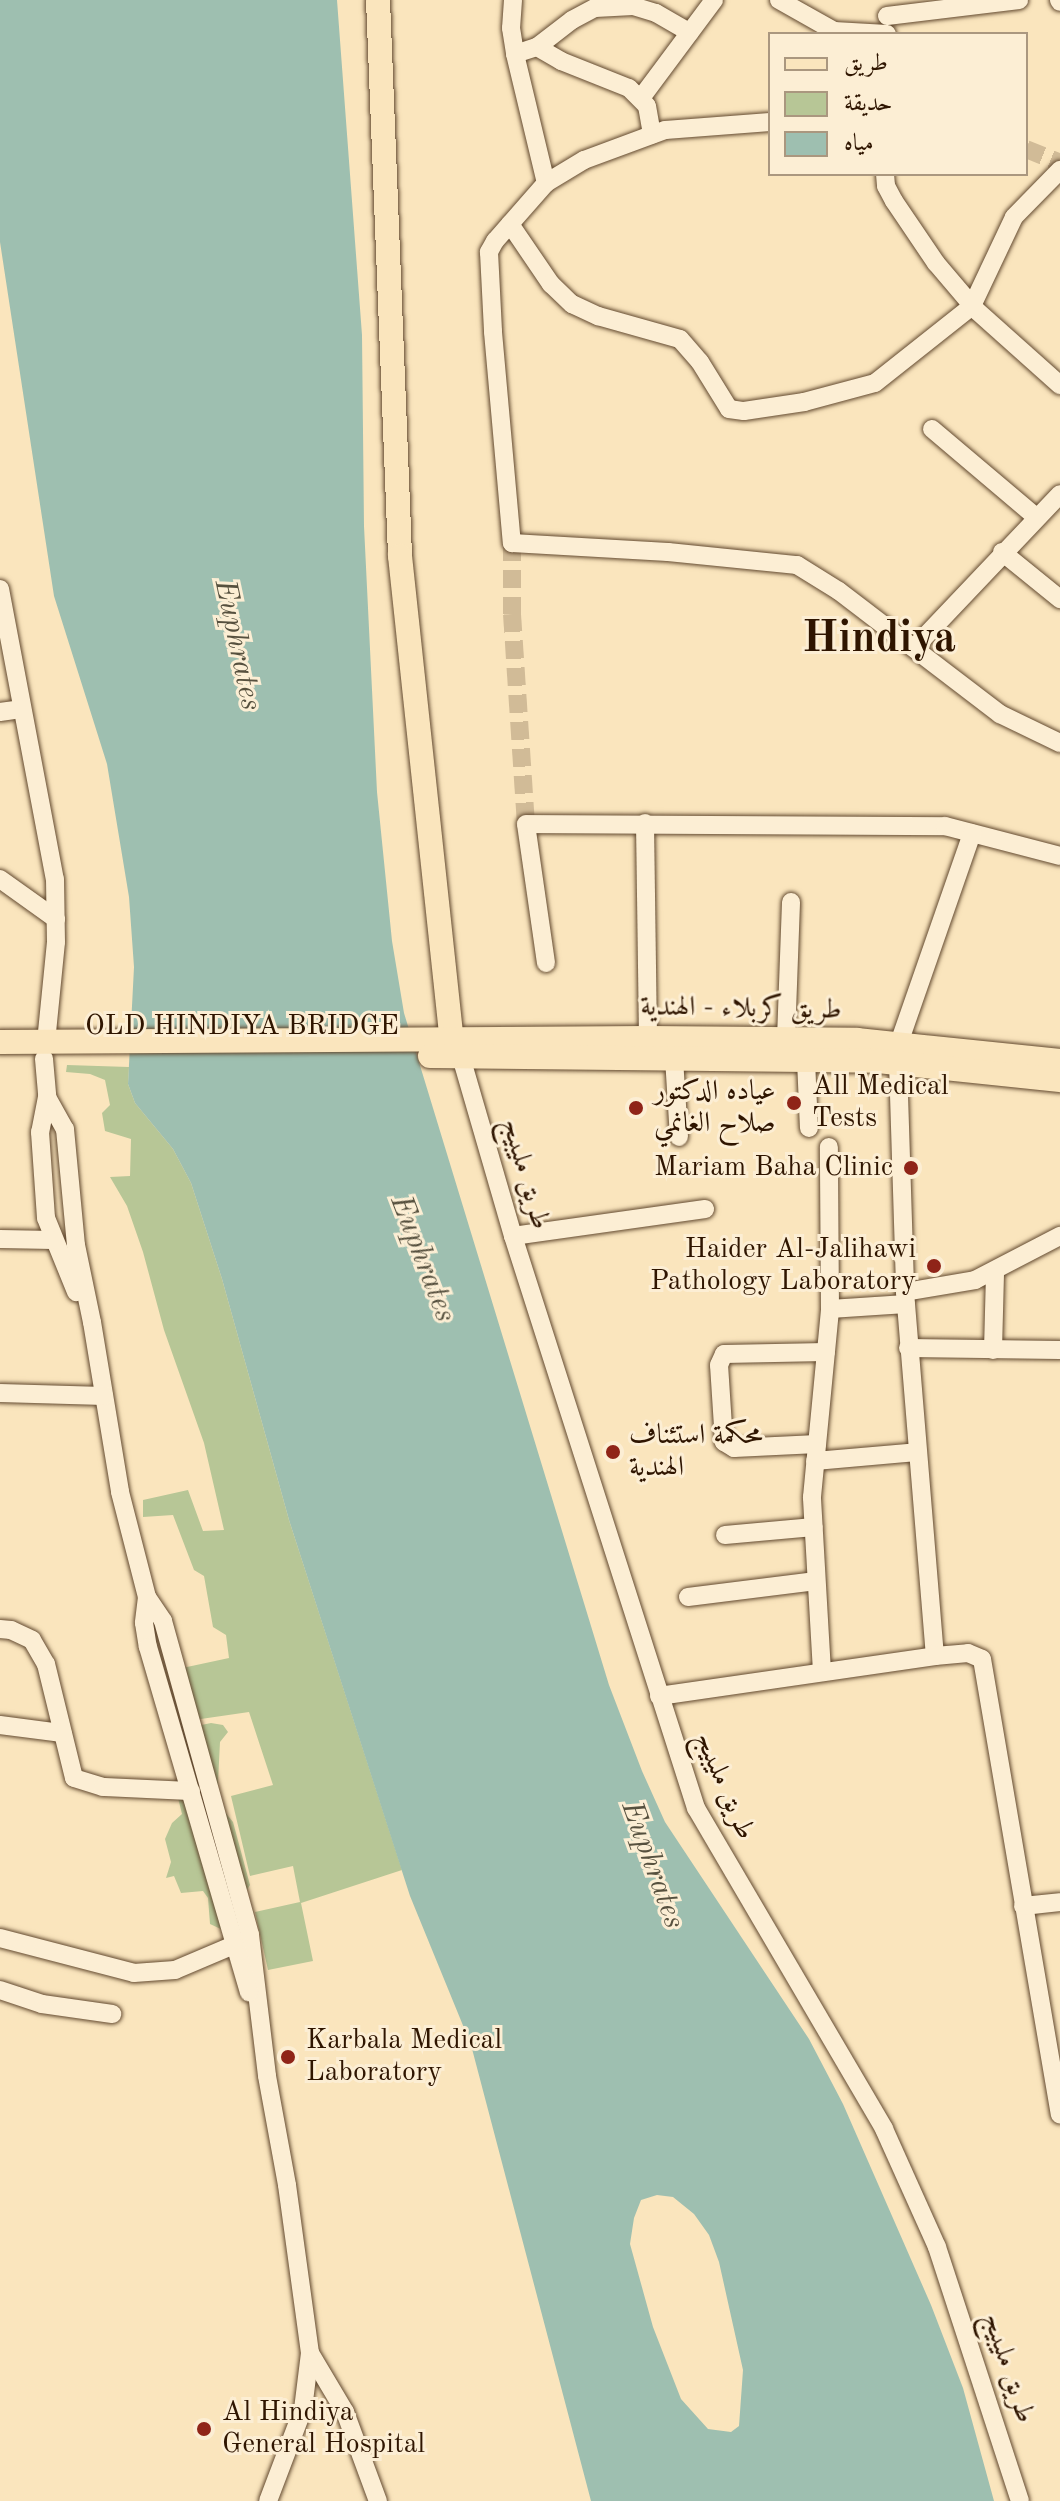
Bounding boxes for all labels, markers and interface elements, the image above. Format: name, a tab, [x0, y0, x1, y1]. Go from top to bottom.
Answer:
legend	[768, 32, 1028, 176]
text: طريق	[844, 52, 888, 76]
text: حديقة	[844, 92, 893, 116]
text: مياه	[844, 132, 874, 156]
water label: Euphrates	[206, 576, 268, 714]
district label: Hindiya	[802, 613, 956, 665]
street label: طريق كربلاء - الهندية	[640, 990, 842, 1028]
street label: OLD HINDIYA BRIDGE	[85, 1010, 399, 1044]
place label: All Medical Tests	[812, 1070, 948, 1136]
place label: عياده الدكتور صلاح الغانمي	[654, 1075, 776, 1141]
marker: All Medical Tests	[783, 1092, 805, 1114]
marker: عياده الدكتور صلاح الغانمي	[625, 1097, 647, 1119]
street label: طريق مليبيج	[493, 1115, 557, 1233]
place label: Mariam Baha Clinic	[654, 1151, 893, 1185]
marker: Mariam Baha Clinic	[900, 1157, 922, 1179]
water label: Euphrates	[381, 1190, 463, 1328]
place label: Haider Al-Jalihawi Pathology Laboratory	[650, 1233, 916, 1299]
marker: Haider Al-Jalihawi Pathology Laboratory	[923, 1255, 945, 1277]
place label: محكمة استئناف الهندية	[629, 1419, 763, 1485]
marker: محكمة استئناف الهندية	[604, 1443, 622, 1461]
street label: طريق مليبيج	[686, 1727, 762, 1845]
water label: Euphrates	[612, 1796, 692, 1934]
place label: Karbala Medical Laboratory	[306, 2024, 502, 2090]
marker: Karbala Medical Laboratory	[277, 2046, 299, 2068]
street label: طريق مليبيج	[974, 2309, 1042, 2427]
place label: Al Hindiya General Hospital	[222, 2396, 425, 2462]
marker: Al Hindiya General Hospital	[193, 2418, 215, 2440]

